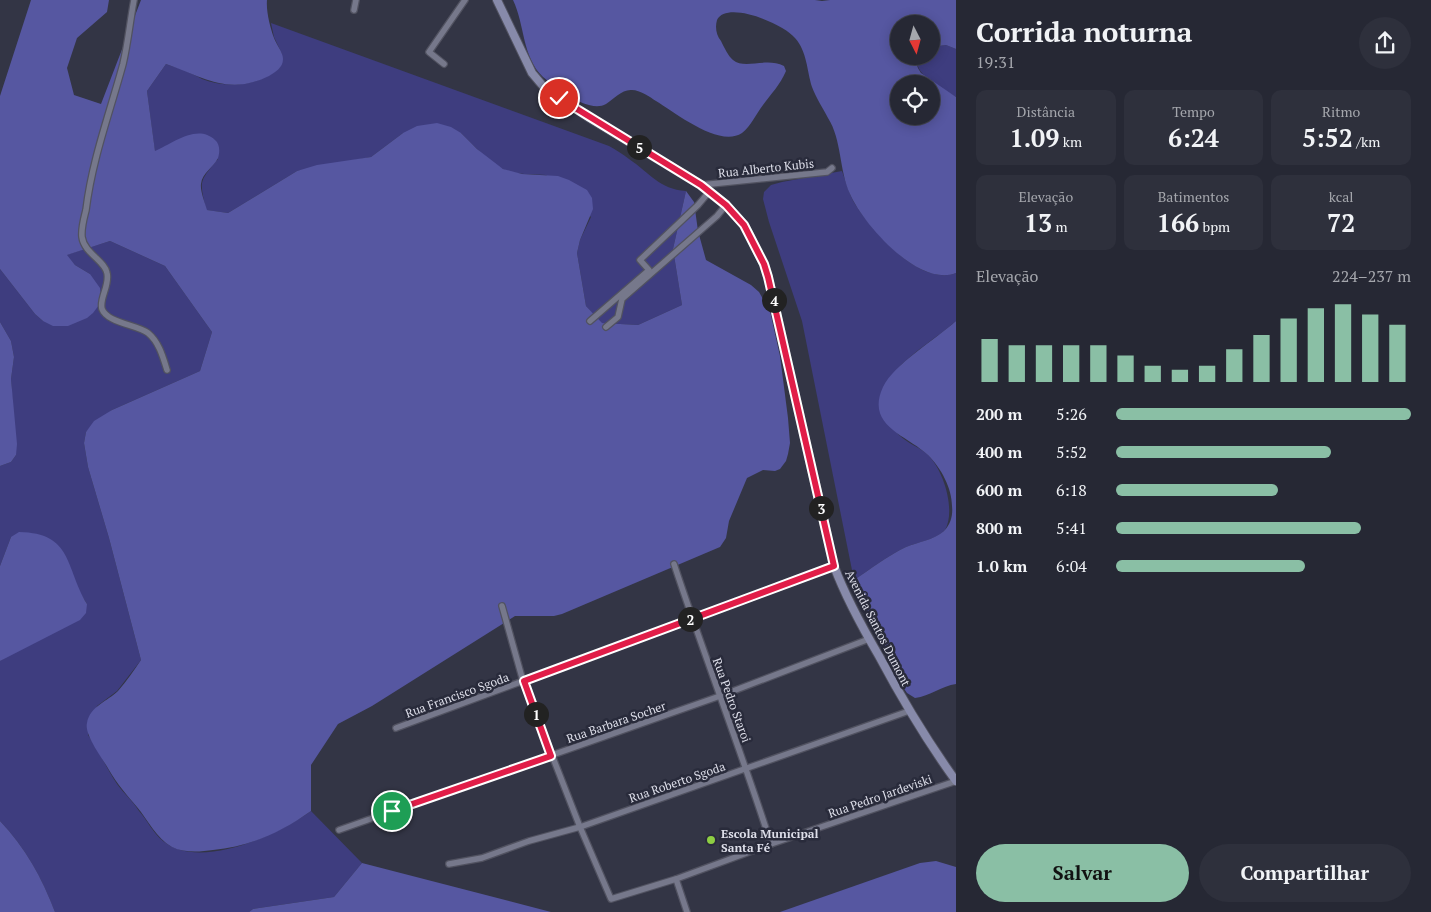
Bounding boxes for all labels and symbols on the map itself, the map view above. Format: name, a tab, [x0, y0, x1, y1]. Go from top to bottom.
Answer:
north arrow	[890, 15, 940, 65]
pin	[538, 77, 580, 119]
pin: 5	[626, 134, 652, 160]
street label: Rua Alberto Kubis	[717, 156, 815, 180]
pin: 4	[762, 288, 786, 312]
pin: 3	[808, 496, 834, 520]
street label: Avenida Santos Dumont	[842, 567, 914, 689]
pin: 2	[678, 606, 702, 632]
street label: Rua Pedro Staroi	[710, 656, 754, 745]
street label: Rua Francisco Sgoda	[403, 669, 511, 721]
street label: Rua Barbara Socher	[564, 698, 668, 746]
pin: 1	[524, 702, 548, 726]
street label: Rua Roberto Sgoda	[627, 758, 727, 806]
street label: Rua Pedro Jardeviski	[826, 771, 934, 821]
pin	[371, 790, 413, 832]
place label: Escola Municipal Santa Fé	[721, 826, 818, 855]
marker: Escola Municipal Santa Fé	[705, 834, 717, 846]

